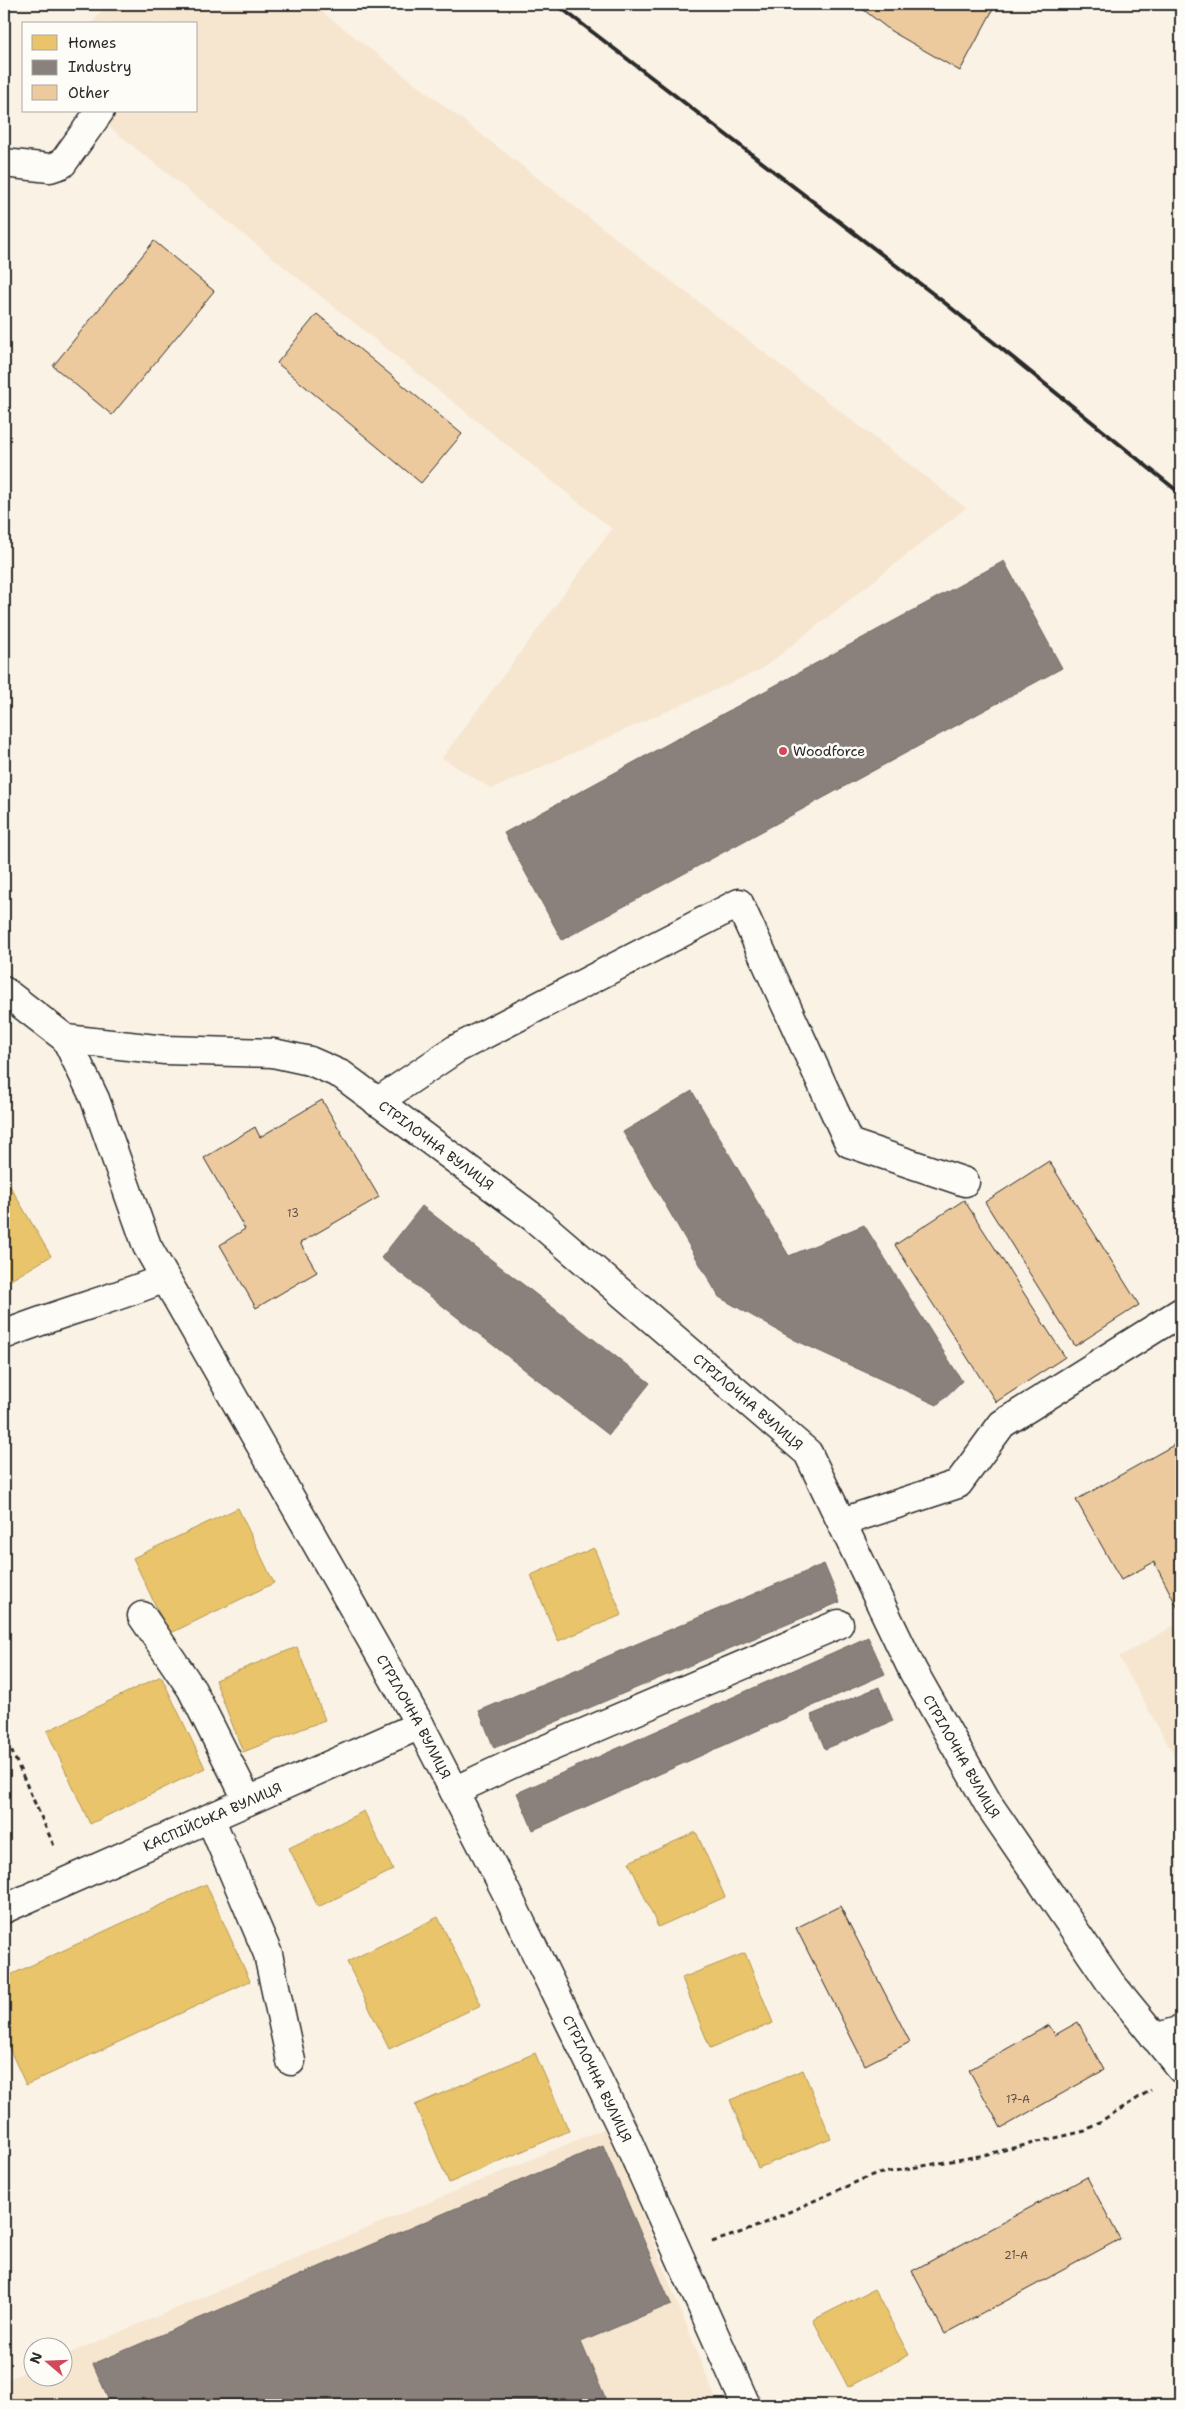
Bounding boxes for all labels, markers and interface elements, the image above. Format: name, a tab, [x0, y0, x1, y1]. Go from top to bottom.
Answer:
legend	[22, 22, 198, 112]
text: Homes	[68, 33, 116, 53]
text: Industry	[68, 57, 132, 77]
text: Other	[68, 83, 110, 103]
place label: Woodforce	[793, 742, 865, 760]
marker: Woodforce	[777, 745, 789, 757]
street label: СТРІЛОЧНА ВУЛИЦЯ	[375, 1096, 498, 1194]
house number: 13	[287, 1206, 299, 1221]
street label: СТРІЛОЧНА ВУЛИЦЯ	[689, 1349, 807, 1454]
street label: СТРІЛОЧНА ВУЛИЦЯ	[373, 1651, 455, 1782]
street label: СТРІЛОЧНА ВУЛИЦЯ	[919, 1691, 1004, 1822]
street label: КАСПІЙСЬКА ВУЛИЦЯ	[140, 1778, 285, 1855]
street label: СТРІЛОЧНА ВУЛИЦЯ	[559, 2012, 636, 2145]
house number: 17-А	[1006, 2092, 1030, 2107]
house number: 21-А	[1004, 2248, 1028, 2263]
north arrow	[22, 2336, 72, 2386]
text: N	[25, 2350, 46, 2366]

